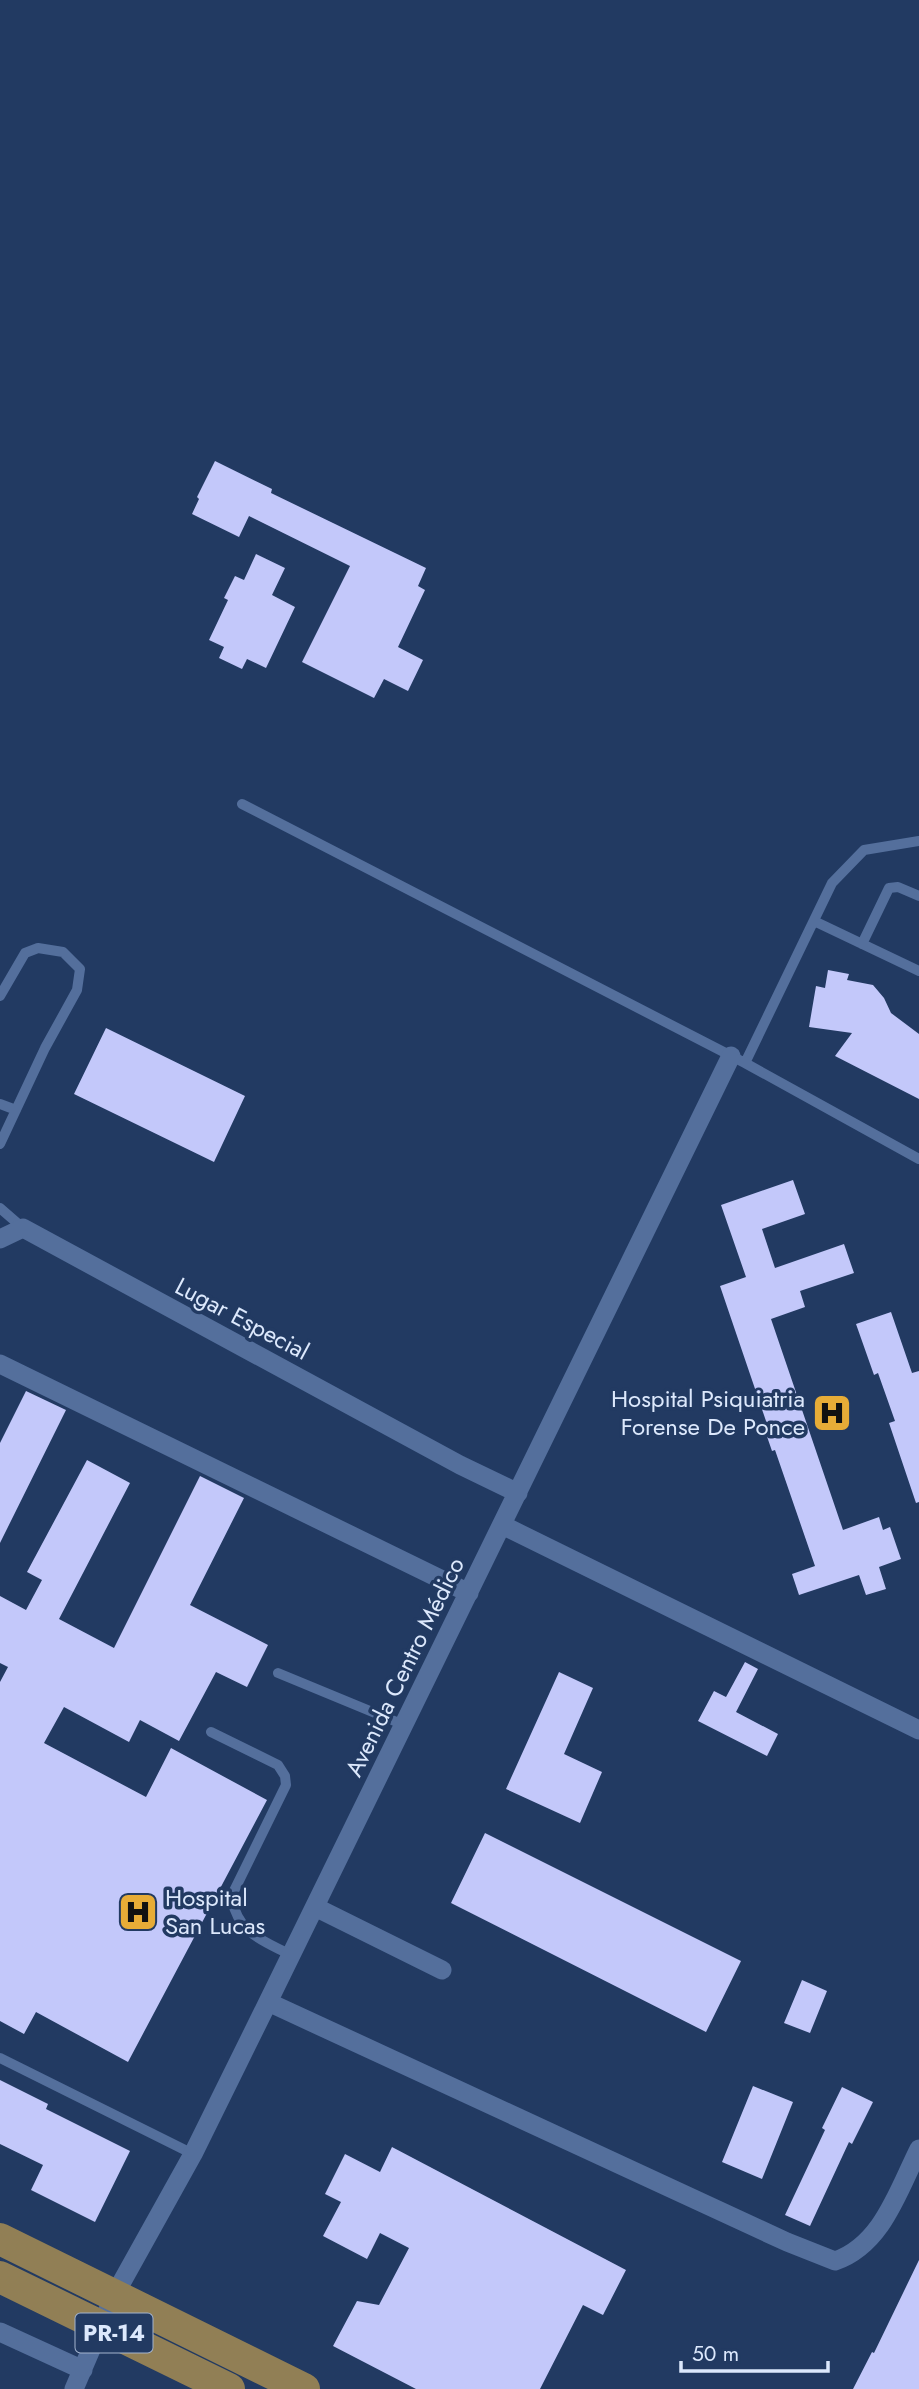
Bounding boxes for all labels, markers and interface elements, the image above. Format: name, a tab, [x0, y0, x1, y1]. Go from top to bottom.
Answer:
street label: Lugar Especial	[169, 1269, 315, 1369]
place label: Hospital Psiquiatria Forense De Ponce	[611, 1381, 805, 1444]
hospital icon: Hospital Psiquiatria Forense De Ponce	[811, 1392, 853, 1434]
street label: Avenida Centro Médico	[336, 1551, 473, 1782]
place label: Hospital San Lucas	[165, 1880, 265, 1943]
hospital icon: Hospital San Lucas	[117, 1891, 159, 1933]
road number: PR-14	[76, 2314, 152, 2352]
scale bar	[681, 2330, 828, 2374]
text: 50 m	[692, 2339, 739, 2369]

